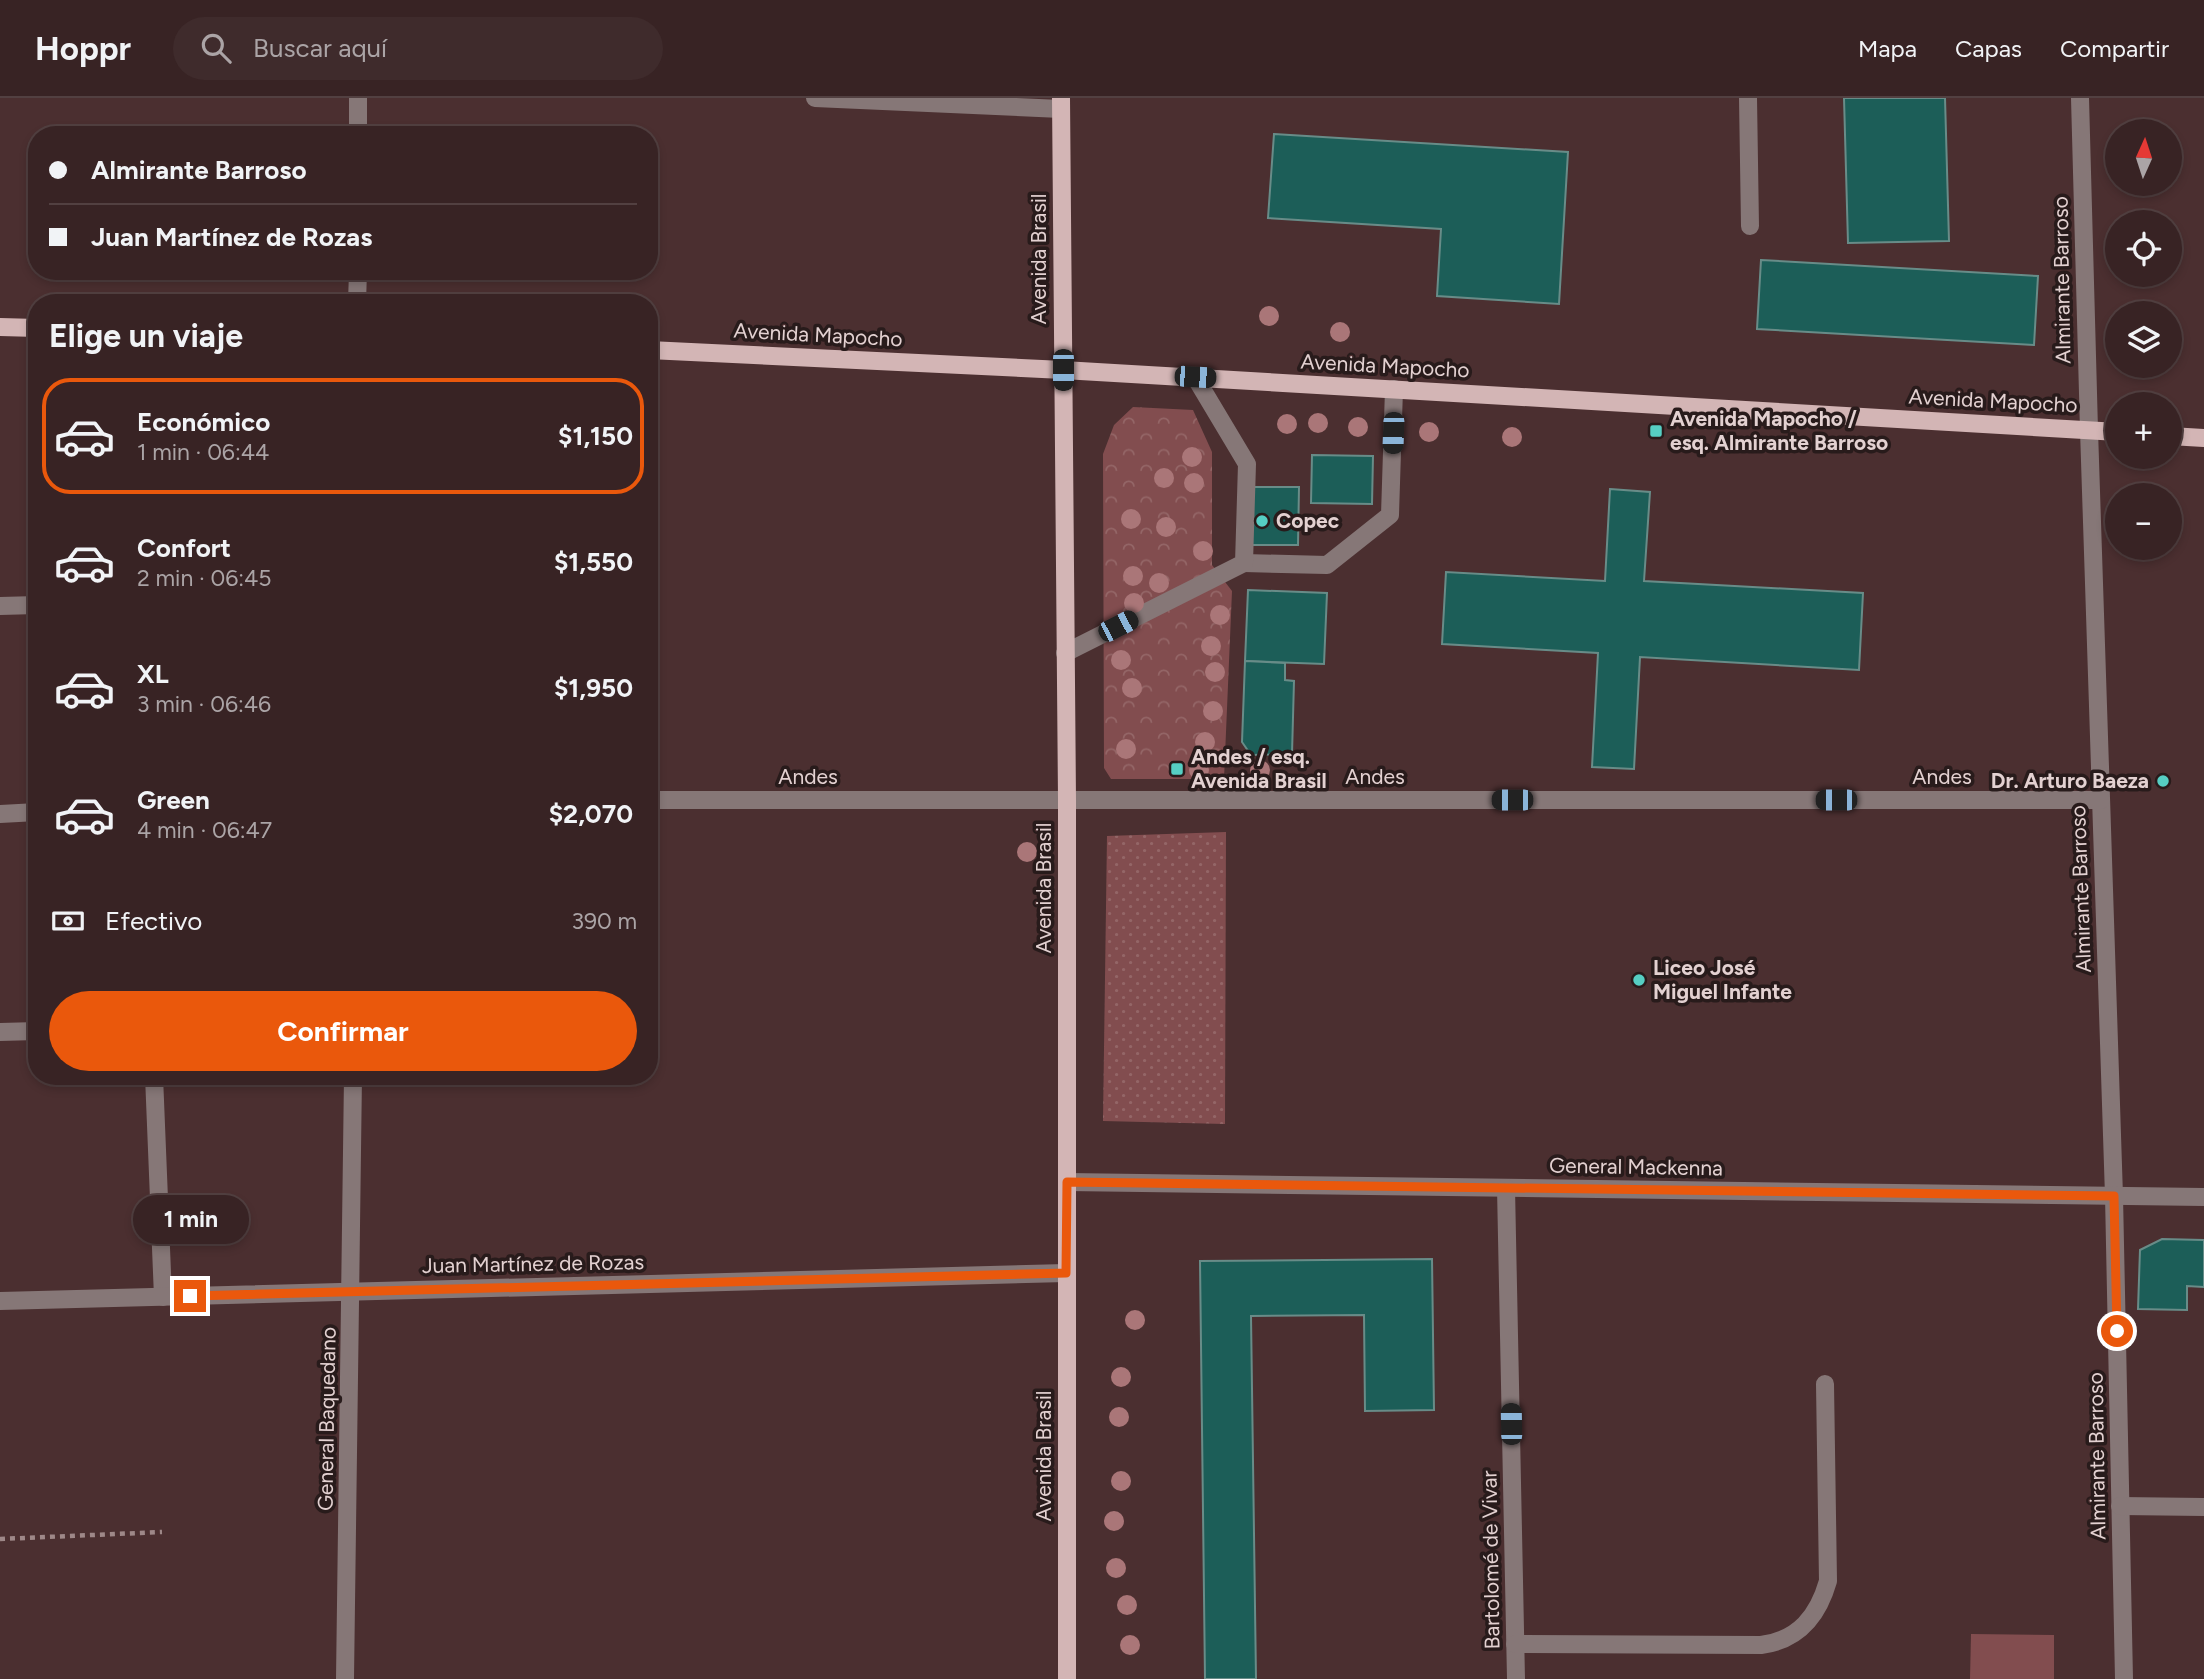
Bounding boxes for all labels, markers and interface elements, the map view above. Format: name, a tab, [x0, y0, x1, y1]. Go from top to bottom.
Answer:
search box	[173, 17, 663, 80]
text: Hoppr	[35, 29, 131, 68]
icon: search	[197, 29, 235, 67]
text: Buscar aquí	[253, 32, 387, 64]
text: Mapa	[1858, 34, 1917, 63]
text: Capas	[1955, 34, 2022, 63]
text: Compartir	[2060, 34, 2169, 63]
north arrow	[2105, 119, 2182, 196]
map controls	[2105, 119, 2182, 560]
text: Almirante Barroso	[91, 154, 307, 186]
street label: Avenida Brasil	[1026, 194, 1051, 324]
street label: Almirante Barroso	[2048, 196, 2075, 364]
button: locate	[2105, 210, 2182, 287]
text: Juan Martínez de Rozas	[91, 221, 372, 253]
button: layers	[2105, 301, 2182, 378]
text: Elige un viaje	[49, 317, 243, 355]
street label: Avenida Mapocho	[733, 318, 903, 351]
car	[1053, 349, 1074, 391]
street label: Avenida Mapocho	[1300, 349, 1470, 382]
car	[1174, 365, 1217, 389]
street label: Avenida Mapocho	[1908, 384, 2078, 417]
button: +	[2105, 392, 2182, 469]
icon: car	[53, 405, 116, 468]
text: Económico	[137, 406, 270, 438]
place label: Avenida Mapocho / esq. Almirante Barroso	[1670, 406, 1888, 455]
car	[1382, 412, 1405, 454]
text: $1,150	[558, 420, 633, 452]
marker: Avenida Mapocho / esq. Almirante Barroso	[1648, 423, 1664, 439]
text: 1 min · 06:44	[137, 438, 269, 466]
button: −	[2105, 483, 2182, 560]
place label: Copec	[1276, 508, 1340, 533]
marker: Copec	[1254, 513, 1270, 529]
icon: car	[53, 531, 116, 594]
text: Confort	[137, 532, 231, 564]
text: $1,550	[554, 546, 633, 578]
text: 2 min · 06:45	[137, 564, 272, 592]
car	[1095, 607, 1142, 645]
icon: car	[53, 657, 116, 720]
text: XL	[137, 658, 169, 690]
text: $1,950	[554, 672, 633, 704]
text: 3 min · 06:46	[137, 690, 271, 718]
place label: Andes / esq. Avenida Brasil	[1191, 744, 1327, 793]
marker: Andes / esq. Avenida Brasil	[1169, 761, 1185, 777]
street label: Andes	[778, 764, 838, 789]
street label: Andes	[1345, 764, 1405, 789]
street label: Andes	[1912, 764, 1972, 789]
place label: Dr. Arturo Baeza	[1991, 768, 2149, 793]
marker: Dr. Arturo Baeza	[2155, 773, 2171, 789]
icon: car	[53, 783, 116, 846]
text: Green	[137, 784, 210, 816]
car	[1492, 790, 1534, 811]
car	[1816, 790, 1858, 811]
text: $2,070	[549, 798, 633, 830]
street label: Almirante Barroso	[2065, 805, 2096, 973]
text: 4 min · 06:47	[137, 816, 272, 844]
street label: Avenida Brasil	[1031, 823, 1056, 953]
icon: cash	[49, 902, 87, 940]
text: Efectivo	[105, 905, 202, 937]
text: 390 m	[571, 907, 637, 935]
place label: Liceo José Miguel Infante	[1653, 955, 1792, 1004]
marker: Liceo José Miguel Infante	[1631, 972, 1647, 988]
button: Confirmar	[49, 991, 637, 1071]
street label: General Mackenna	[1549, 1152, 1723, 1181]
callout: 1 min	[132, 1194, 248, 1244]
text: 1 min	[164, 1205, 218, 1233]
street label: Juan Martínez de Rozas	[422, 1249, 644, 1278]
route end	[174, 1280, 206, 1312]
route start	[2101, 1315, 2133, 1347]
street label: General Baquedano	[312, 1327, 341, 1511]
street label: Almirante Barroso	[2083, 1372, 2110, 1540]
street label: Avenida Brasil	[1031, 1391, 1056, 1521]
car	[1501, 1403, 1522, 1445]
street label: Bartolomé de Vivar	[1476, 1470, 1505, 1650]

